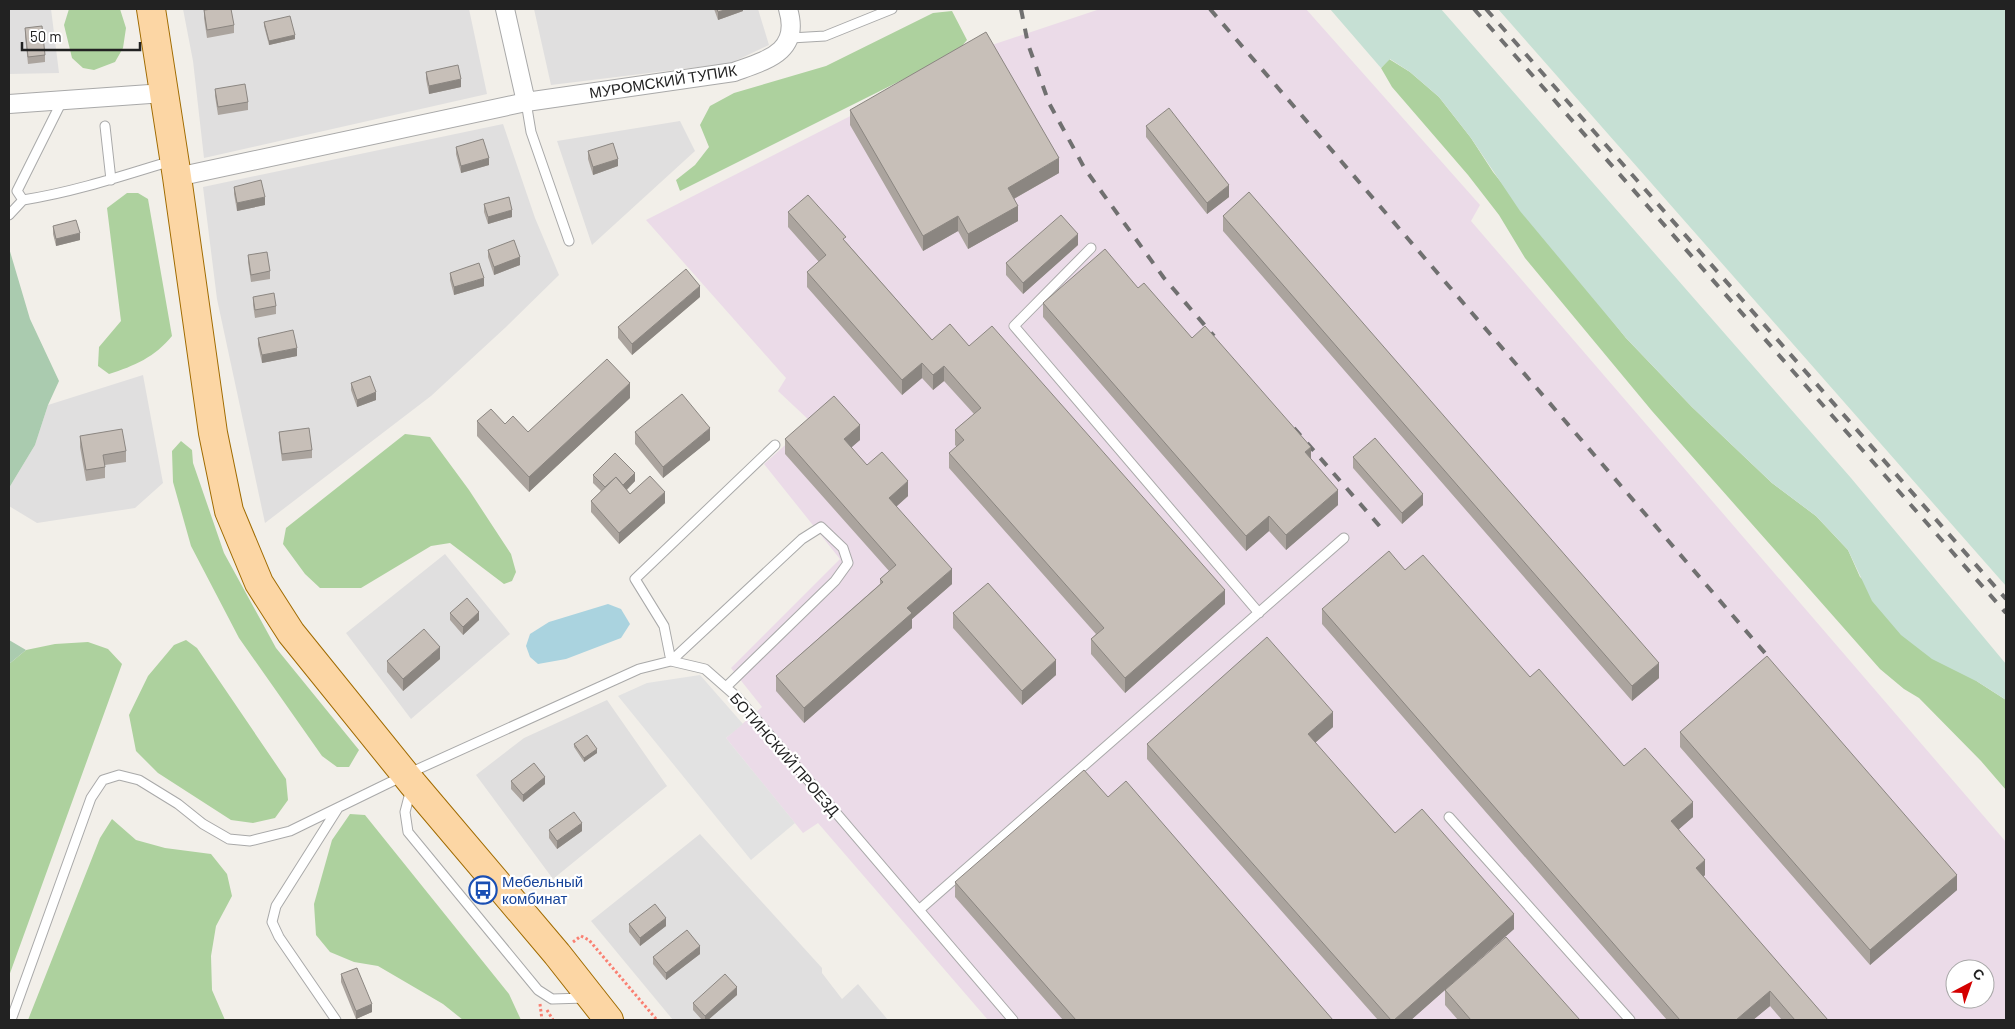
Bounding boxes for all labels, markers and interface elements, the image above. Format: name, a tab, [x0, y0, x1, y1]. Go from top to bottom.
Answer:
scale bar	[22, 20, 140, 52]
text: 50 m	[30, 27, 62, 45]
street label: МУРОМСКИЙ ТУПИК	[588, 60, 738, 102]
street label: БОТИНСКИЙ ПРОЕЗД	[727, 689, 843, 819]
place label: Мебельный комбинат	[502, 872, 583, 907]
bus stop icon: Мебельный комбинат	[468, 875, 498, 905]
north arrow	[1945, 959, 1995, 1009]
text: С	[1969, 964, 1988, 984]

